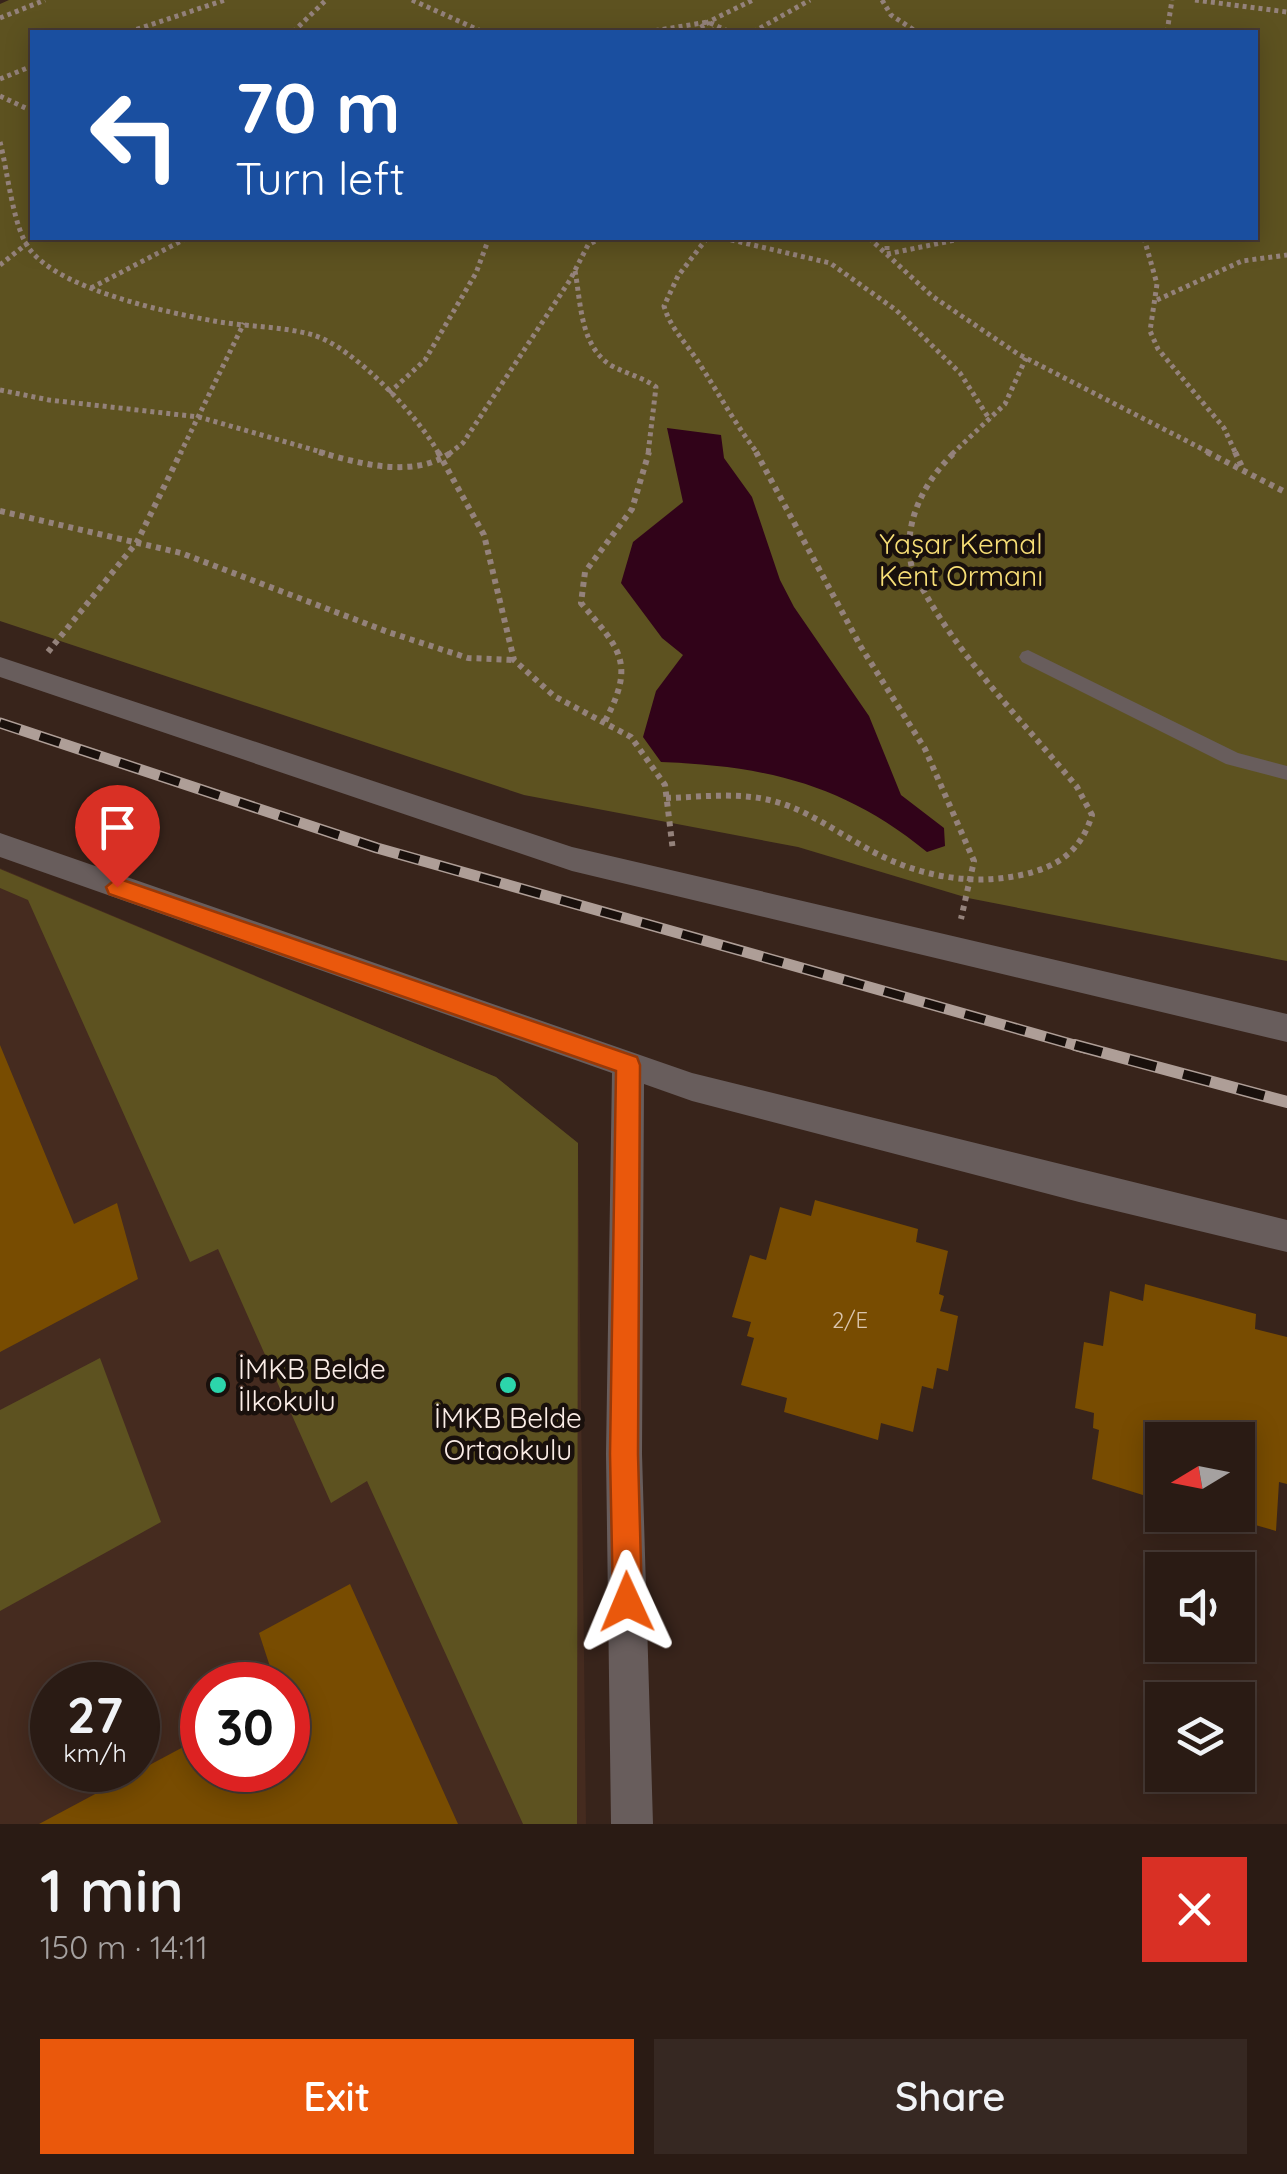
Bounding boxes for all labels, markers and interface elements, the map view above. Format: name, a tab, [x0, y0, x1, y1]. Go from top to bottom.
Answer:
text: 70 m	[235, 63, 401, 151]
icon: left	[70, 70, 200, 200]
text: Turn left	[235, 150, 405, 206]
park label: Yaşar Kemal Kent Ormanı	[879, 526, 1043, 593]
pin	[75, 785, 160, 888]
icon: arrive	[90, 800, 145, 855]
house number: 2/E	[832, 1306, 868, 1334]
place label: İMKB Belde İlkokulu	[238, 1351, 386, 1418]
marker: İMKB Belde İlkokulu	[207, 1374, 229, 1396]
marker: İMKB Belde Ortaokulu	[497, 1374, 519, 1396]
place label: İMKB Belde Ortaokulu	[434, 1400, 582, 1467]
north arrow	[1145, 1422, 1255, 1532]
map controls	[1145, 1422, 1255, 1792]
position arrow	[575, 1550, 679, 1654]
button: sound	[1145, 1552, 1255, 1662]
speed limit sign: 30	[180, 1662, 310, 1792]
button: layers	[1145, 1682, 1255, 1792]
text: 27	[67, 1683, 123, 1746]
text: km/h	[63, 1737, 127, 1768]
text: 1 min	[40, 1852, 184, 1927]
button: close	[1142, 1857, 1247, 1962]
text: 150 m · 14:11	[40, 1927, 208, 1967]
button: Exit	[40, 2039, 634, 2154]
button: Share	[654, 2039, 1247, 2154]

